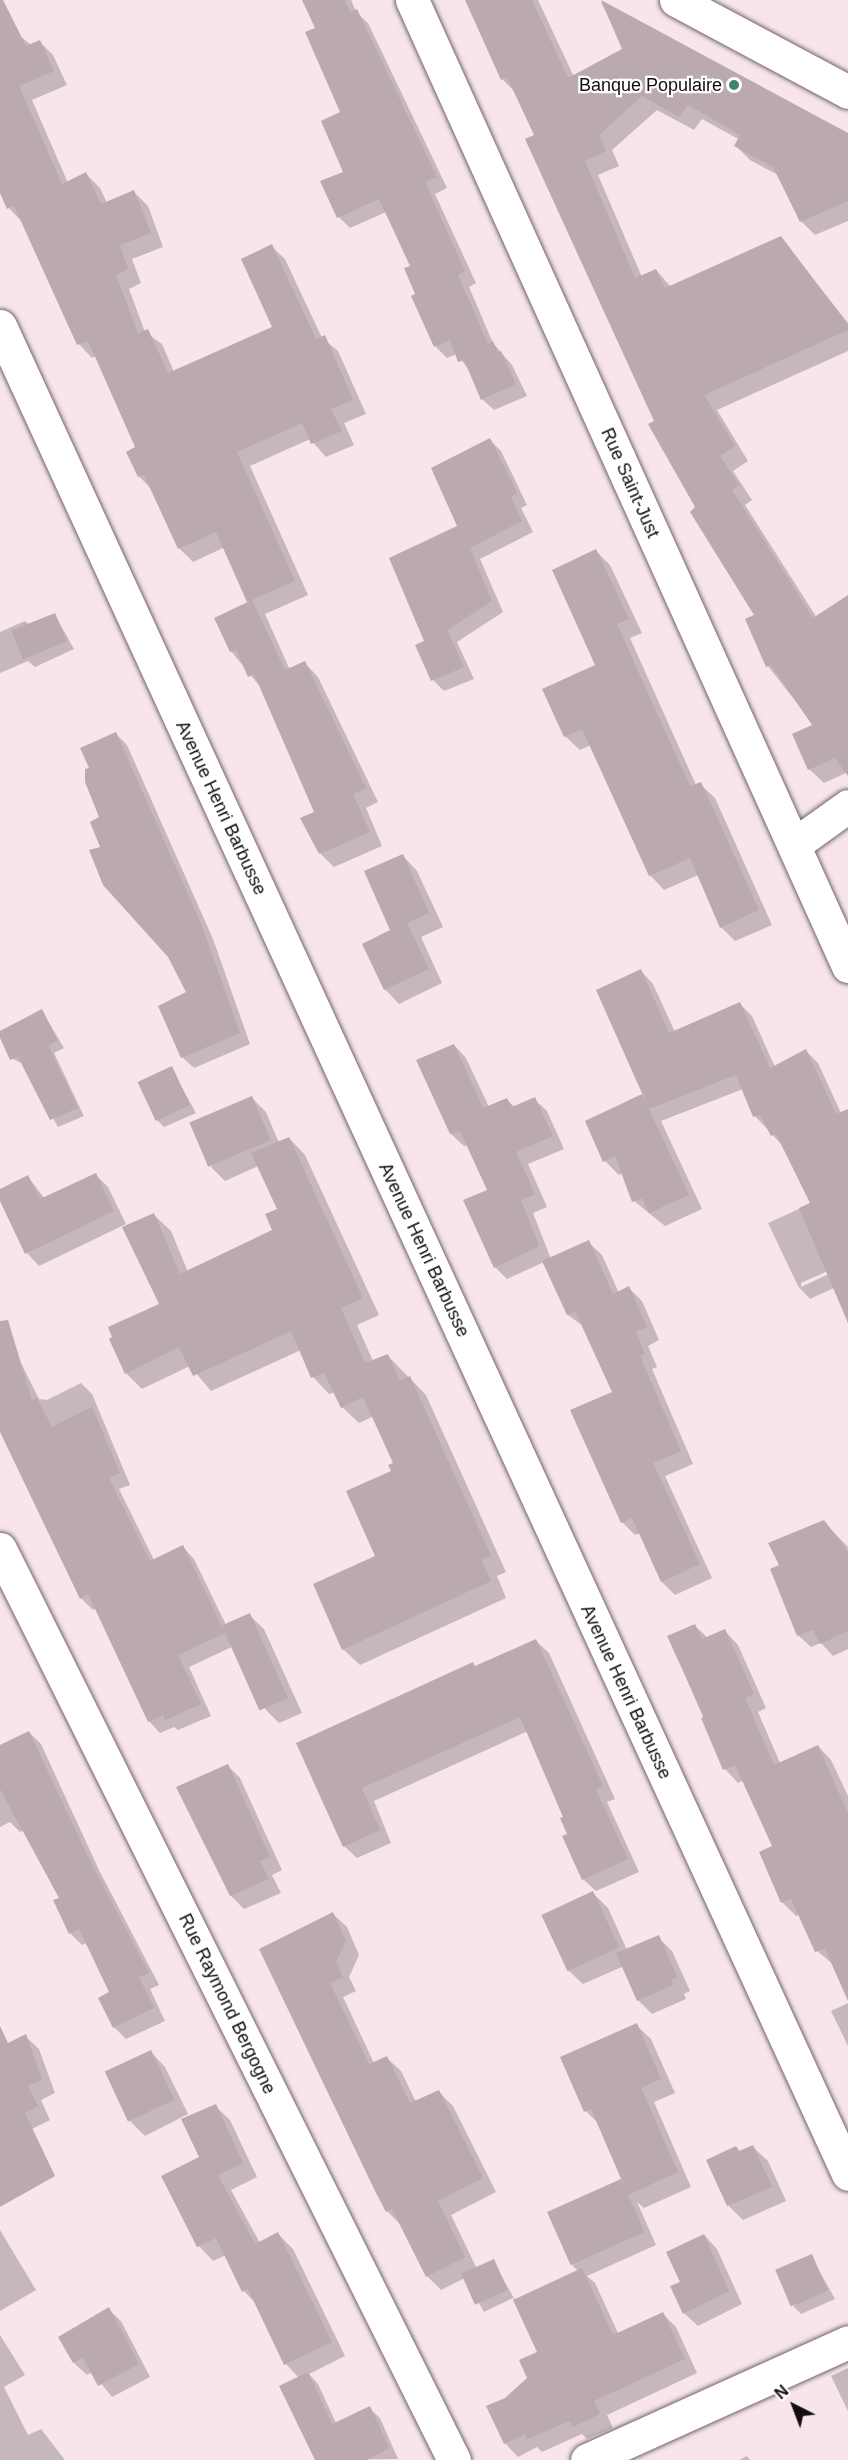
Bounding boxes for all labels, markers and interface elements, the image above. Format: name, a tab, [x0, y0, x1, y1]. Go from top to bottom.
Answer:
place label: Banque Populaire	[579, 74, 722, 96]
marker: Banque Populaire	[727, 78, 741, 92]
street label: Rue Saint-Just	[596, 425, 664, 541]
street label: Avenue Henri Barbusse	[171, 717, 271, 899]
street label: Avenue Henri Barbusse	[374, 1159, 474, 1341]
street label: Avenue Henri Barbusse	[576, 1601, 676, 1783]
street label: Rue Raymond Bergogne	[174, 1910, 280, 2098]
north arrow	[764, 2376, 824, 2436]
text: N	[772, 2382, 792, 2402]

